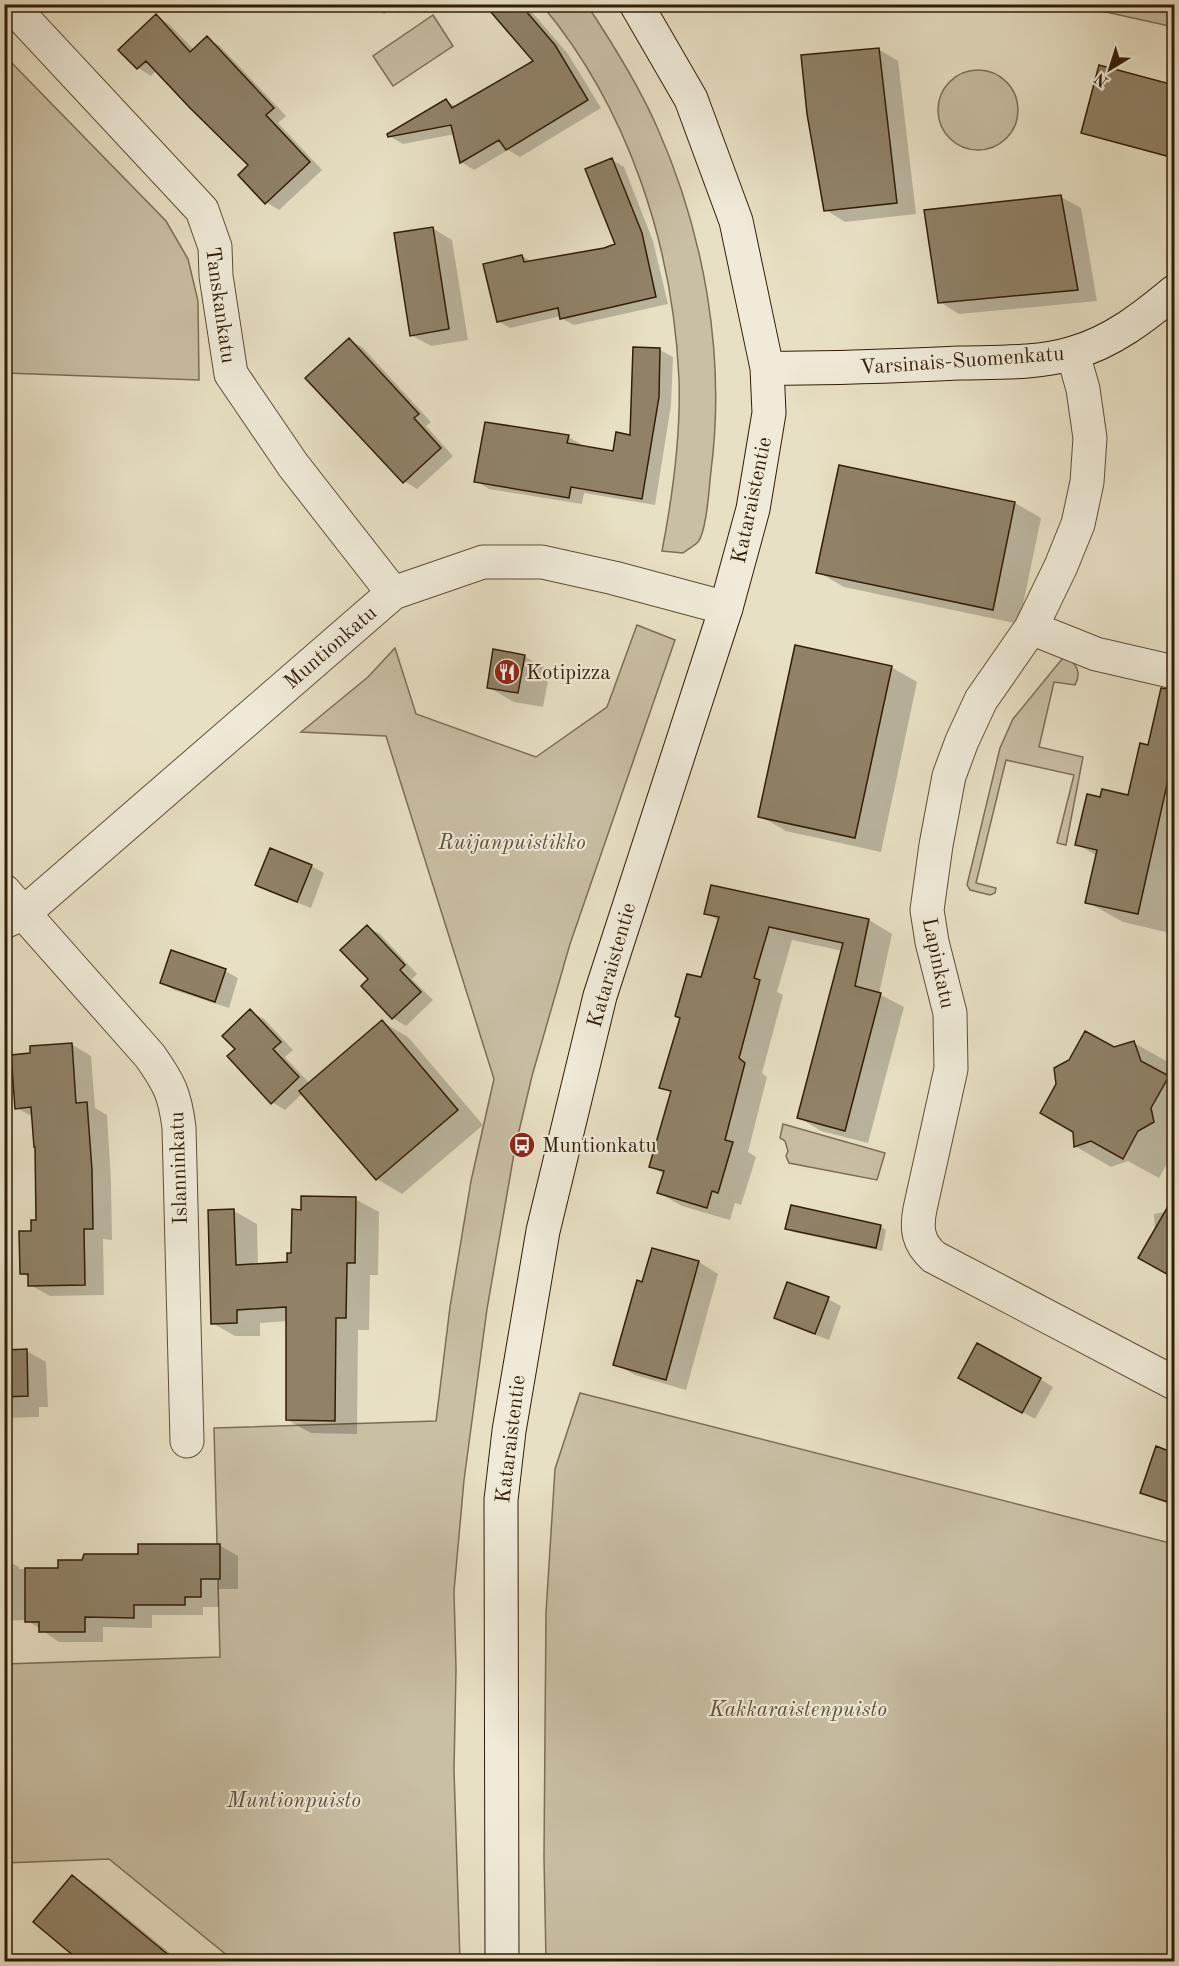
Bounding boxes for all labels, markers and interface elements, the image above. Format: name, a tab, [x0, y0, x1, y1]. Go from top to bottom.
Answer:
north arrow	[1080, 39, 1140, 99]
text: N	[1092, 69, 1112, 89]
street label: Tanskankatu	[201, 246, 238, 365]
street label: Varsinais-Suomenkatu	[859, 344, 1065, 379]
street label: Kataraistentie	[729, 435, 776, 565]
street label: Muntionkatu	[281, 603, 381, 694]
restaurant icon: Kotipizza	[492, 657, 522, 687]
place label: Kotipizza	[526, 663, 611, 684]
park label: Ruijanpuistikko	[437, 833, 586, 854]
street label: Kataraistentie	[585, 901, 640, 1030]
street label: Lapinkatu	[918, 916, 957, 1011]
street label: Islanninkatu	[167, 1111, 192, 1225]
bus stop icon: Muntionkatu	[507, 1130, 537, 1160]
place label: Muntionkatu	[542, 1136, 657, 1157]
street label: Kataraistentie	[493, 1374, 530, 1504]
park label: Kakkaraistenpuisto	[708, 1700, 887, 1721]
park label: Muntionpuisto	[226, 1791, 361, 1812]

